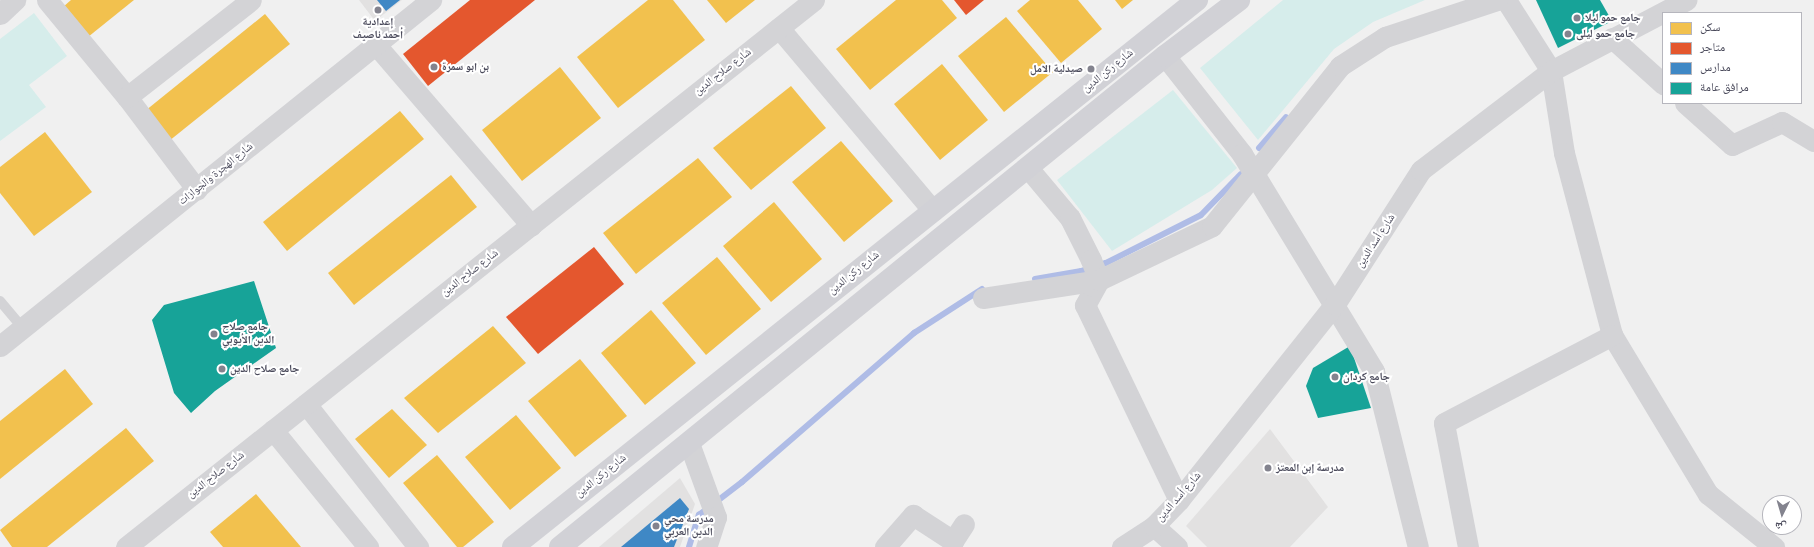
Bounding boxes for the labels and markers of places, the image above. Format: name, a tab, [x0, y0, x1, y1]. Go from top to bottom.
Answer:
marker: إعدادية أحمد ناصيف	[373, 5, 383, 15]
place label: جامع حمو ليلا	[1585, 11, 1641, 25]
marker: جامع حمو ليلا	[1572, 13, 1582, 23]
place label: إعدادية أحمد ناصيف	[353, 16, 403, 42]
place label: جامع حمو ليلى	[1576, 27, 1635, 41]
marker: جامع حمو ليلى	[1563, 29, 1573, 39]
place label: بن ابو سمرة	[442, 60, 489, 74]
marker: بن ابو سمرة	[429, 62, 439, 72]
place label: صيدلية الامل	[1030, 62, 1083, 76]
marker: صيدلية الامل	[1086, 64, 1096, 74]
place label: جامع صلاح الدين الأيوبي	[222, 321, 274, 347]
marker: جامع صلاح الدين الأيوبي	[209, 329, 219, 339]
place label: جامع صلاح الدين	[230, 362, 299, 376]
marker: جامع صلاح الدين	[217, 364, 227, 374]
place label: جامع كردان	[1343, 370, 1390, 384]
marker: جامع كردان	[1330, 372, 1340, 382]
place label: مدرسة إبن المعتز	[1276, 461, 1344, 475]
marker: مدرسة إبن المعتز	[1263, 463, 1273, 473]
place label: مدرسة محي الدين العربي	[664, 513, 714, 539]
marker: مدرسة محي الدين العربي	[651, 521, 661, 531]

